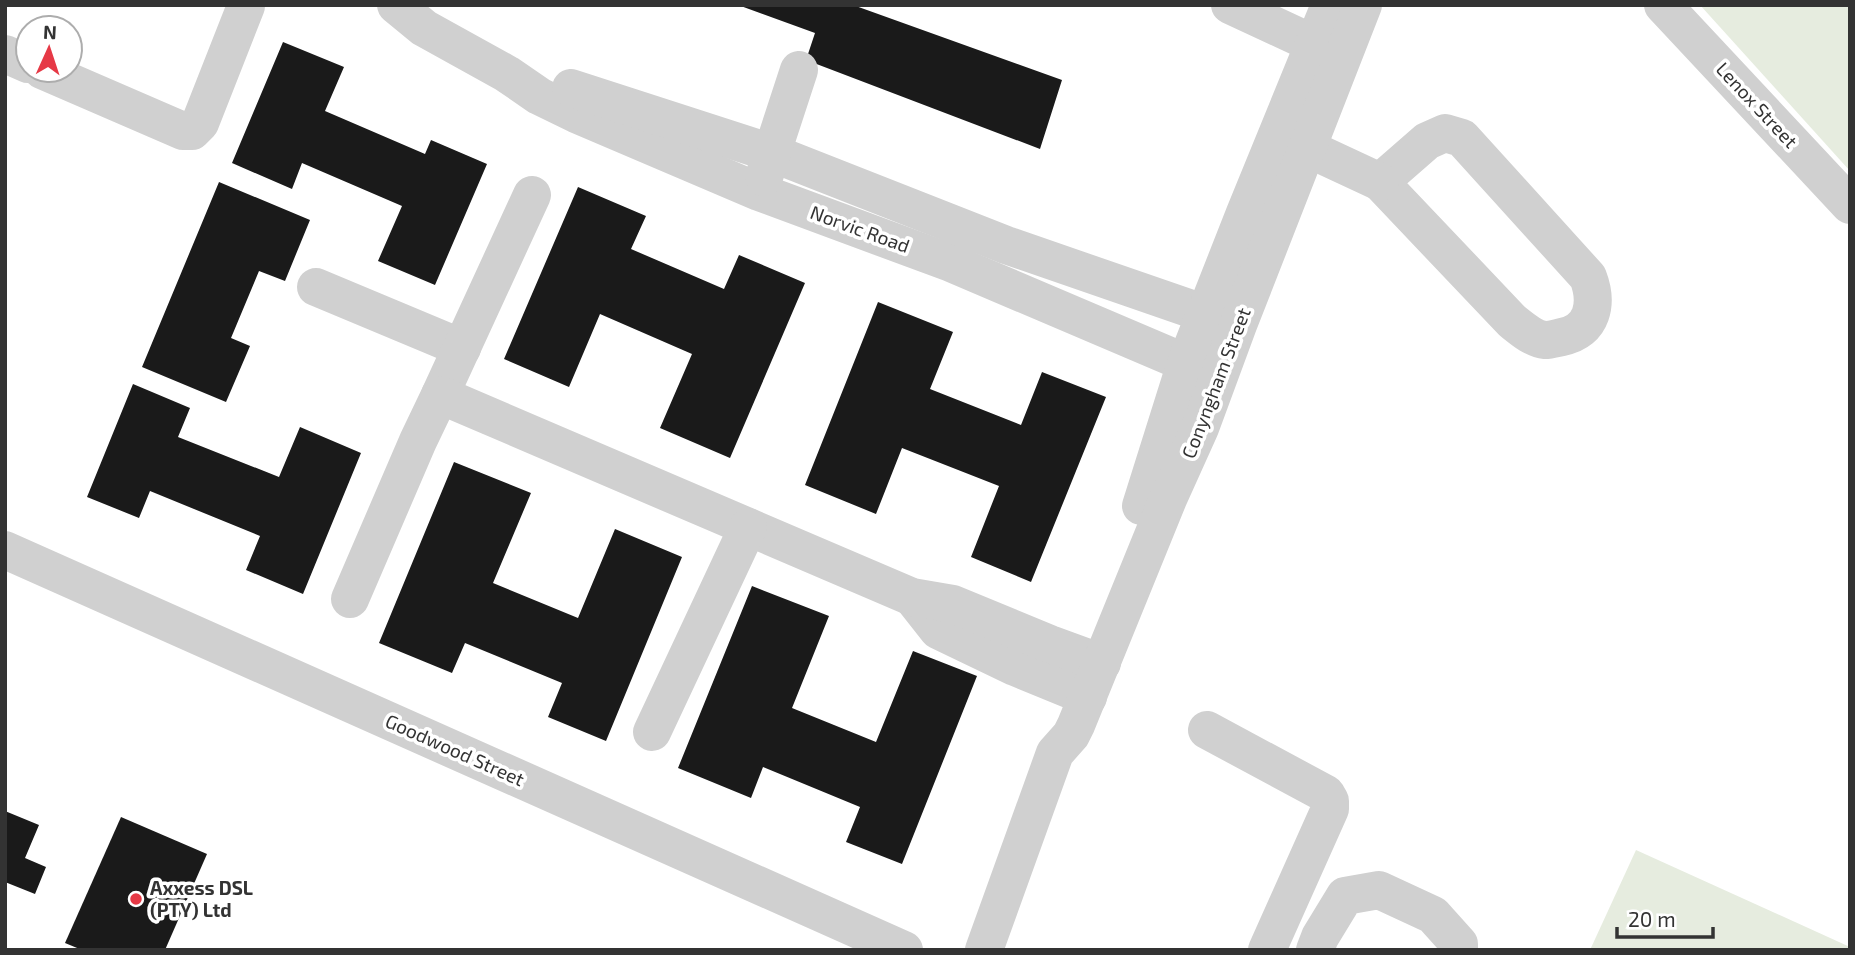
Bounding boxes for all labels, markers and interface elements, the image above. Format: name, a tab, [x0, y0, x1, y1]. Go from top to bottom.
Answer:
north arrow	[14, 14, 84, 84]
text: N	[42, 20, 57, 43]
street label: Lenox Street	[1712, 57, 1803, 152]
street label: Norvic Road	[807, 200, 913, 257]
street label: Conyngham Street	[1176, 304, 1255, 461]
street label: Goodwood Street	[382, 709, 528, 790]
place label: Axxess DSL (PTY) Ltd	[150, 876, 253, 921]
marker: Axxess DSL (PTY) Ltd	[128, 891, 144, 907]
scale bar	[1617, 895, 1713, 939]
text: 20 m	[1628, 906, 1676, 931]

